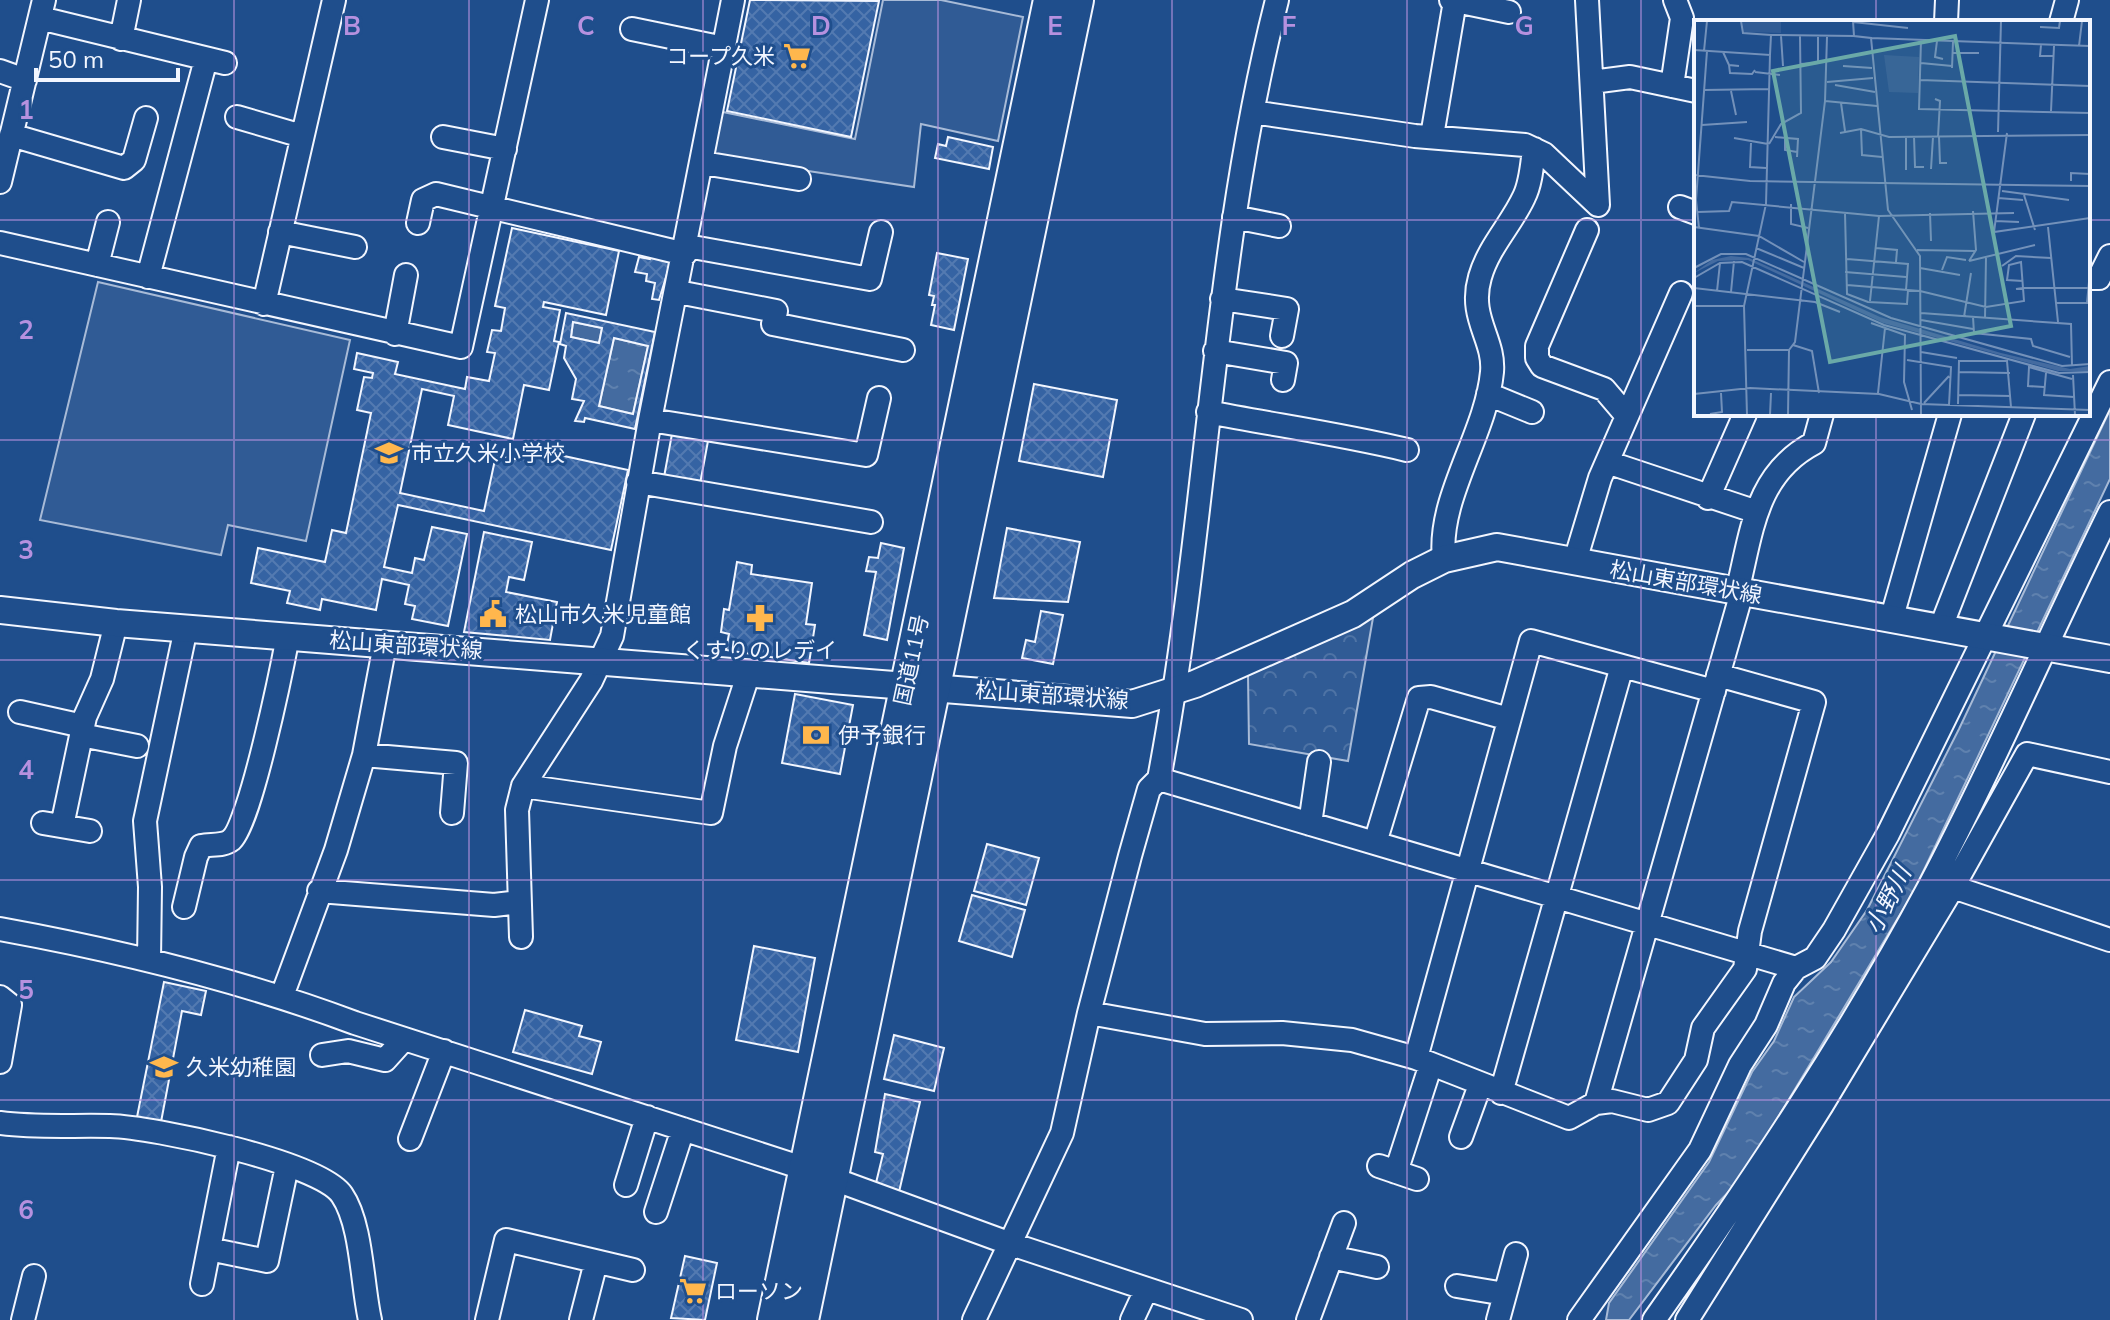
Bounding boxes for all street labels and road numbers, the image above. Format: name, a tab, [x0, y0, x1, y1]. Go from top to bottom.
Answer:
street label: 松山東部環状線	[1608, 555, 1764, 609]
street label: 国道11号	[888, 612, 934, 708]
street label: 松山東部環状線	[328, 626, 484, 664]
street label: 松山東部環状線	[974, 676, 1130, 714]

